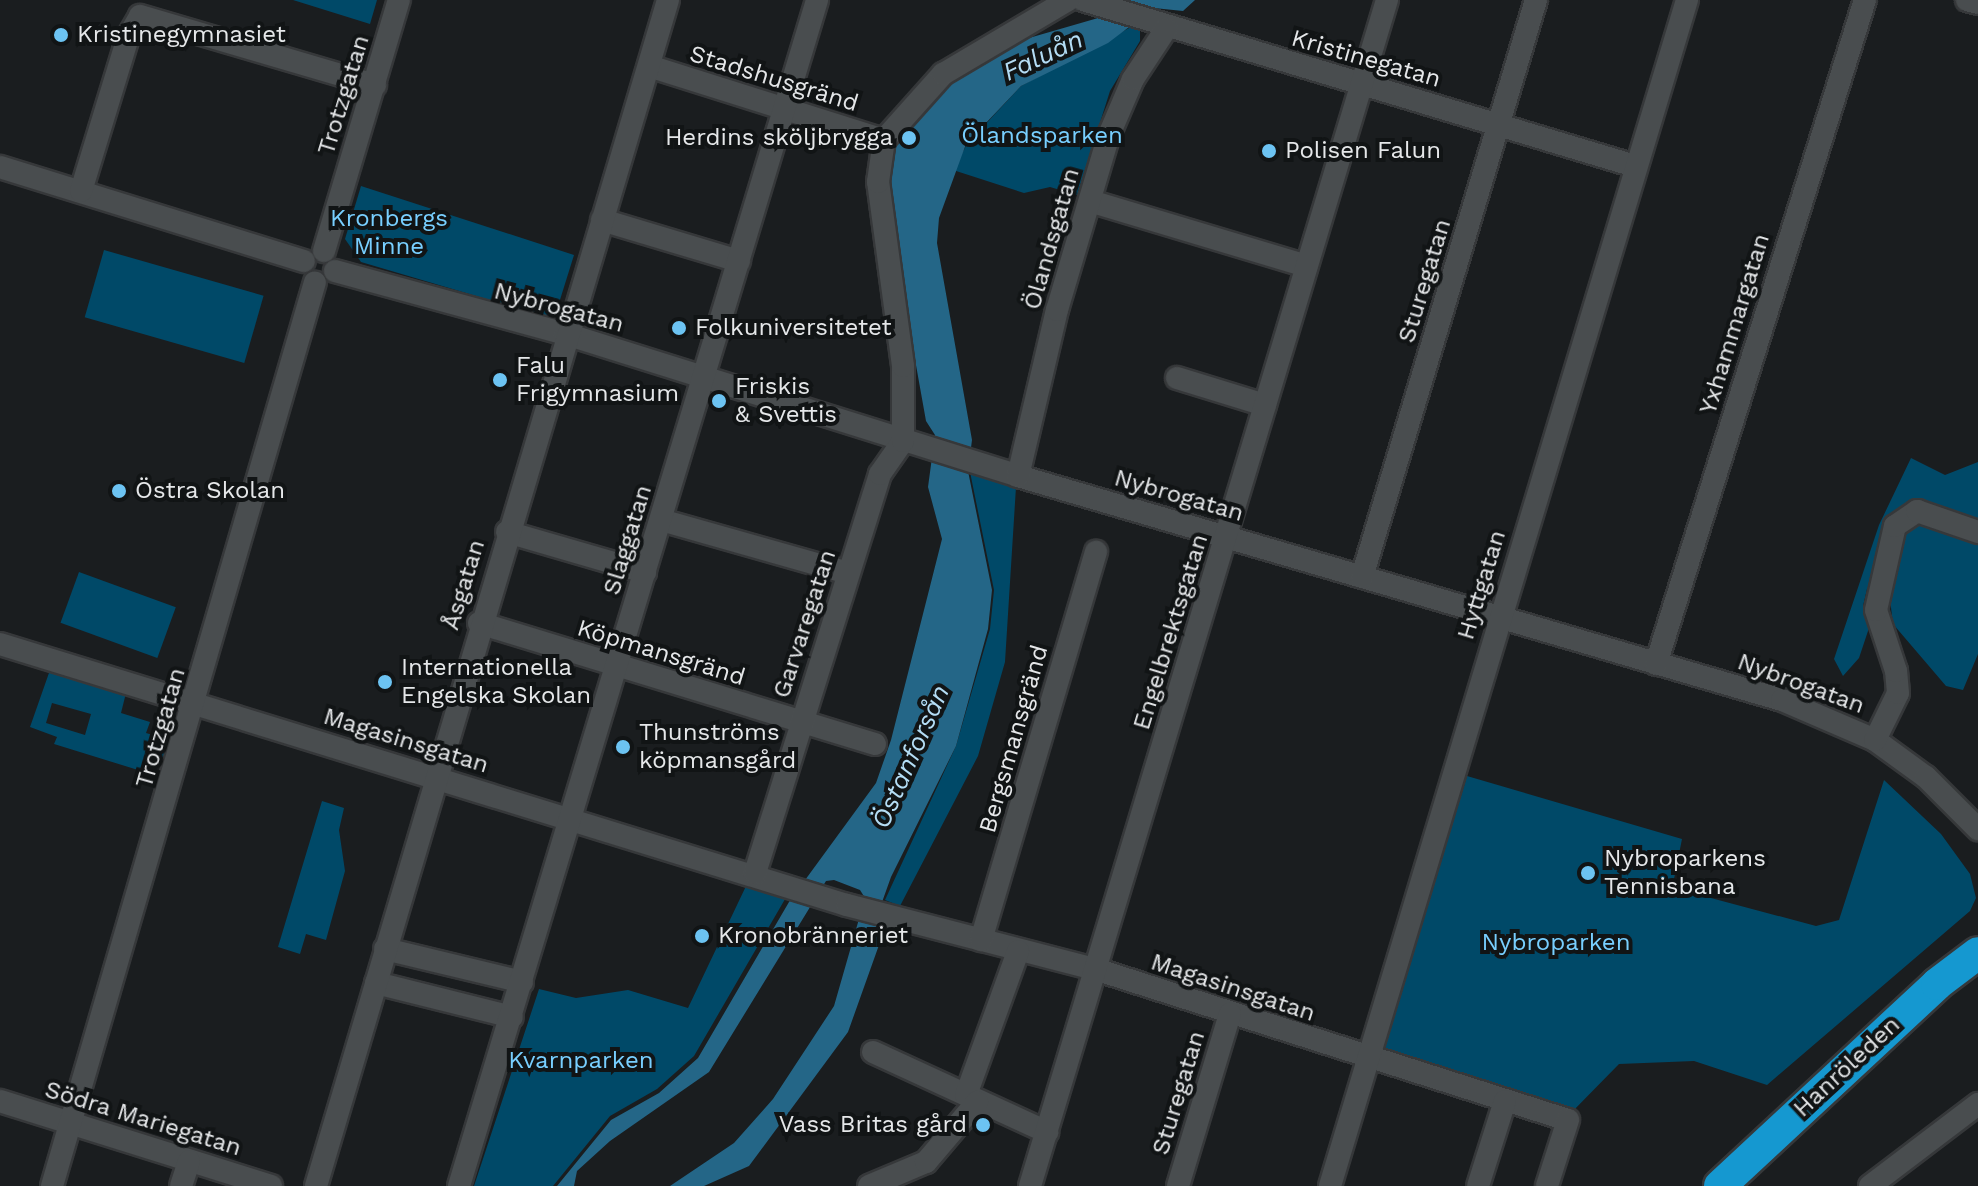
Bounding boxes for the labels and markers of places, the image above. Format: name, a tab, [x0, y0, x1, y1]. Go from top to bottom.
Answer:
place label: Kristinegymnasiet	[77, 21, 286, 49]
marker: Kristinegymnasiet	[52, 26, 70, 44]
place label: Herdins sköljbrygga	[665, 124, 893, 152]
marker: Herdins sköljbrygga	[900, 129, 918, 147]
place label: Polisen Falun	[1285, 137, 1441, 165]
marker: Polisen Falun	[1260, 142, 1278, 160]
place label: Folkuniversitetet	[695, 314, 892, 342]
marker: Folkuniversitetet	[670, 319, 688, 337]
place label: Falu Frigymnasium	[516, 352, 679, 408]
marker: Falu Frigymnasium	[491, 371, 509, 389]
place label: Friskis & Svettis	[735, 373, 837, 429]
marker: Friskis & Svettis	[710, 392, 728, 410]
place label: Östra Skolan	[135, 477, 286, 505]
marker: Östra Skolan	[110, 482, 128, 500]
place label: Internationella Engelska Skolan	[401, 654, 592, 710]
marker: Internationella Engelska Skolan	[376, 673, 394, 691]
place label: Thunströms köpmansgård	[639, 719, 796, 775]
marker: Thunströms köpmansgård	[614, 738, 632, 756]
place label: Nybroparkens Tennisbana	[1604, 845, 1766, 901]
marker: Nybroparkens Tennisbana	[1579, 864, 1597, 882]
place label: Kronobränneriet	[718, 922, 908, 950]
marker: Kronobränneriet	[693, 927, 711, 945]
place label: Vass Britas gård	[779, 1111, 967, 1139]
marker: Vass Britas gård	[974, 1116, 992, 1134]

